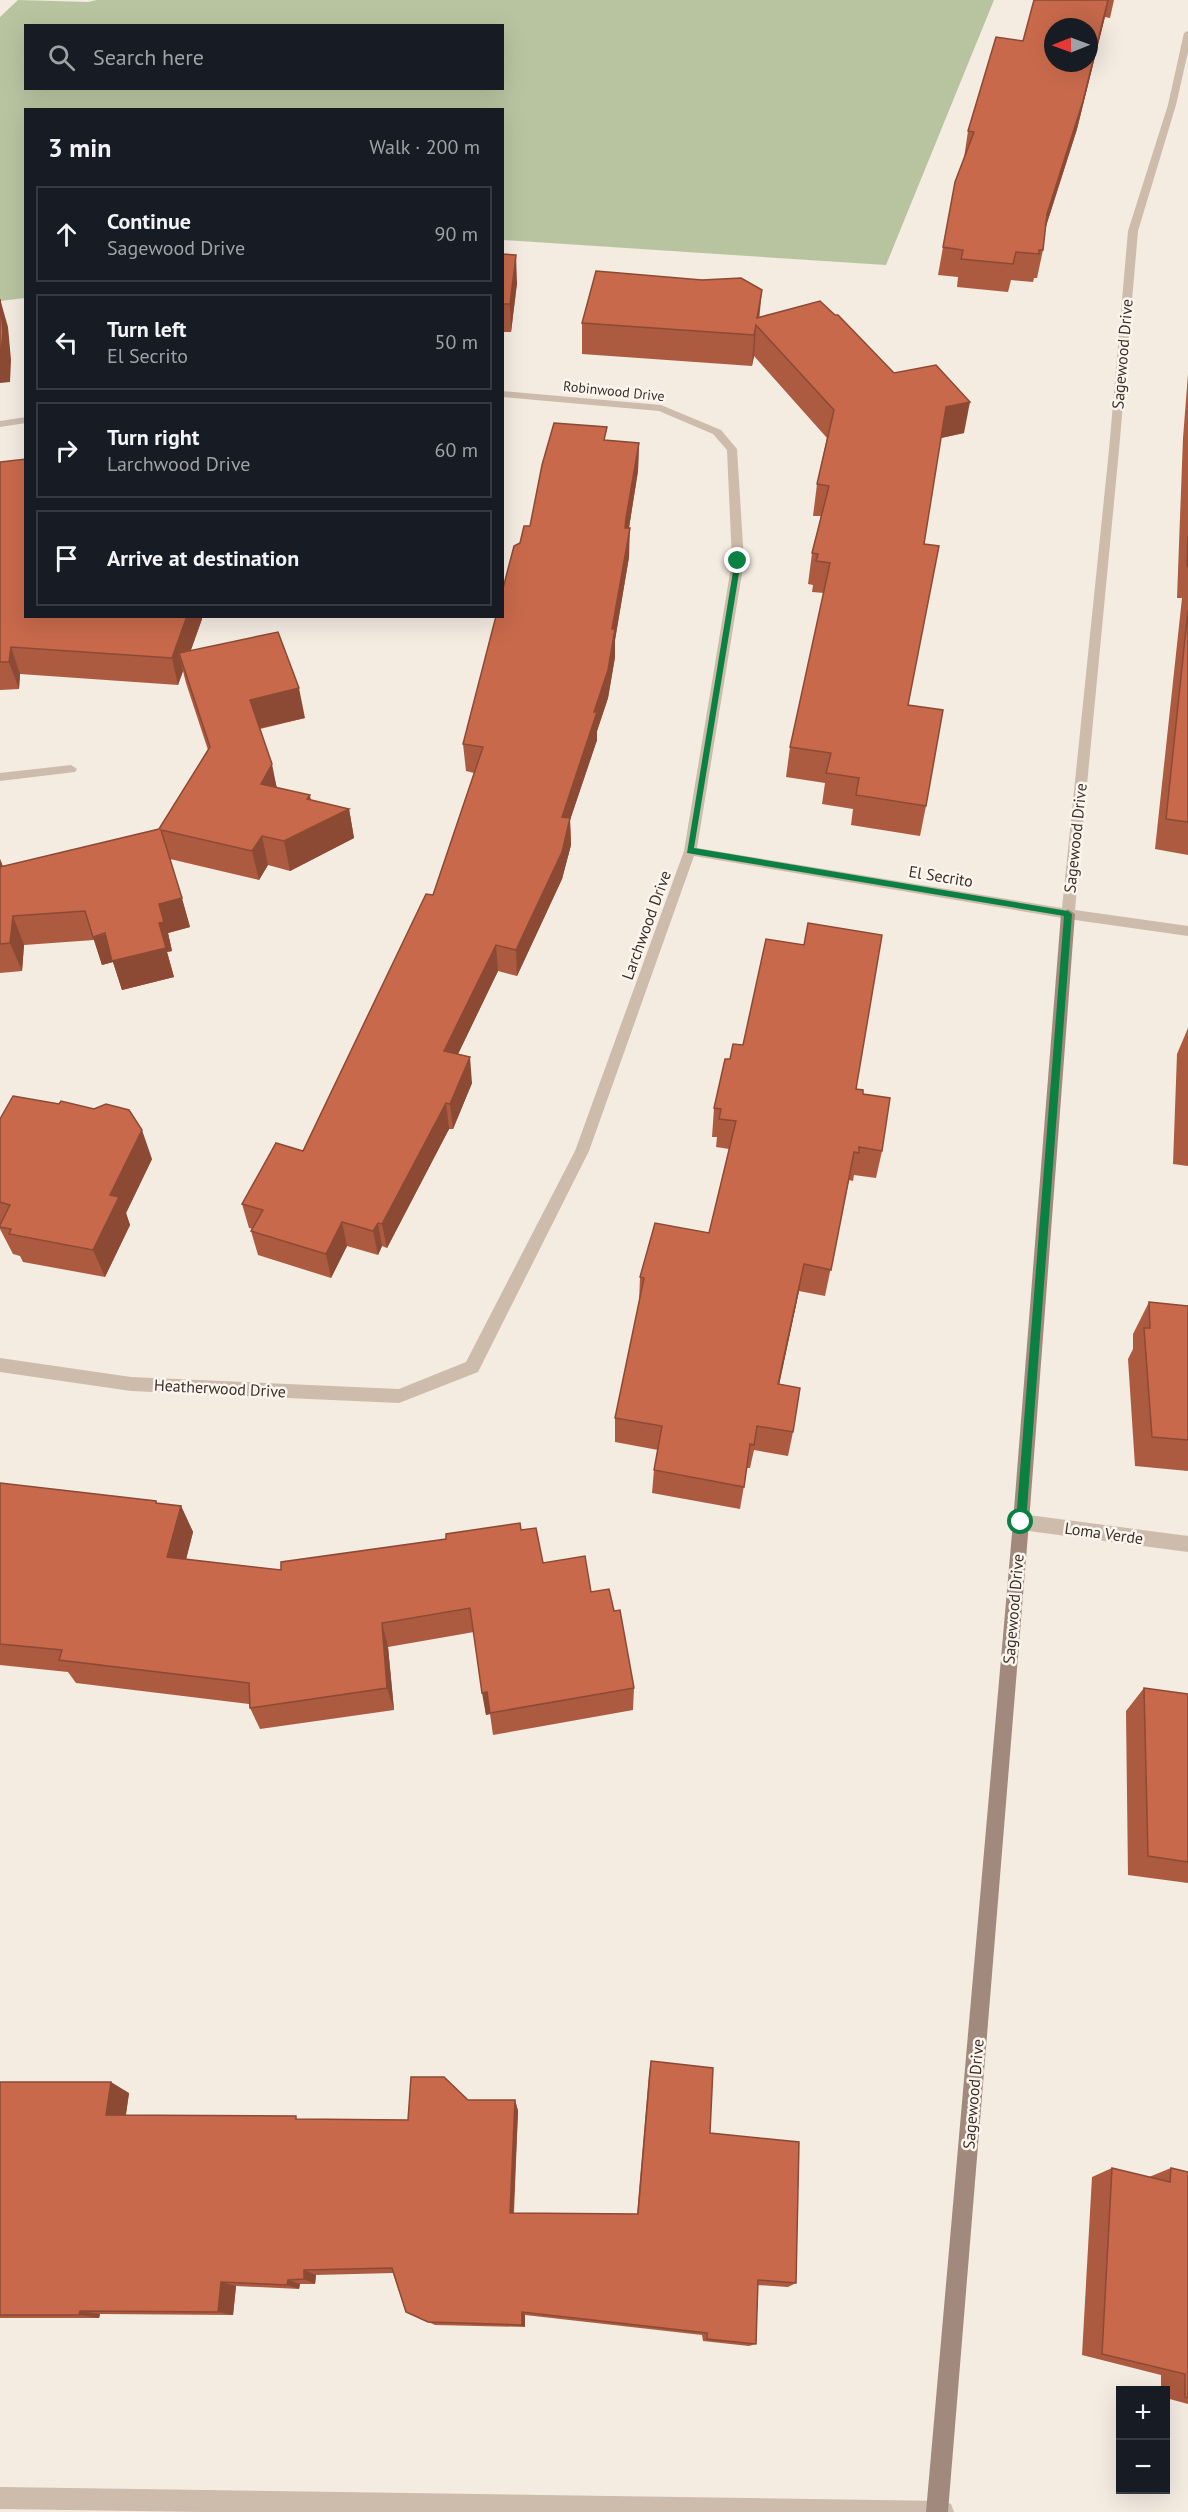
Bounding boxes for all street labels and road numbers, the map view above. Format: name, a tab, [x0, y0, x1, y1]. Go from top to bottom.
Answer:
street label: Sagewood Drive	[1107, 298, 1137, 410]
street label: Robinwood Drive	[562, 377, 666, 405]
street label: Sagewood Drive	[1059, 782, 1091, 894]
street label: El Secrito	[907, 861, 975, 891]
street label: Larchwood Drive	[617, 868, 675, 982]
street label: Heatherwood Drive	[154, 1375, 286, 1401]
street label: Loma Verde	[1063, 1518, 1145, 1548]
street label: Sagewood Drive	[998, 1553, 1028, 1665]
street label: Sagewood Drive	[958, 2038, 988, 2150]

